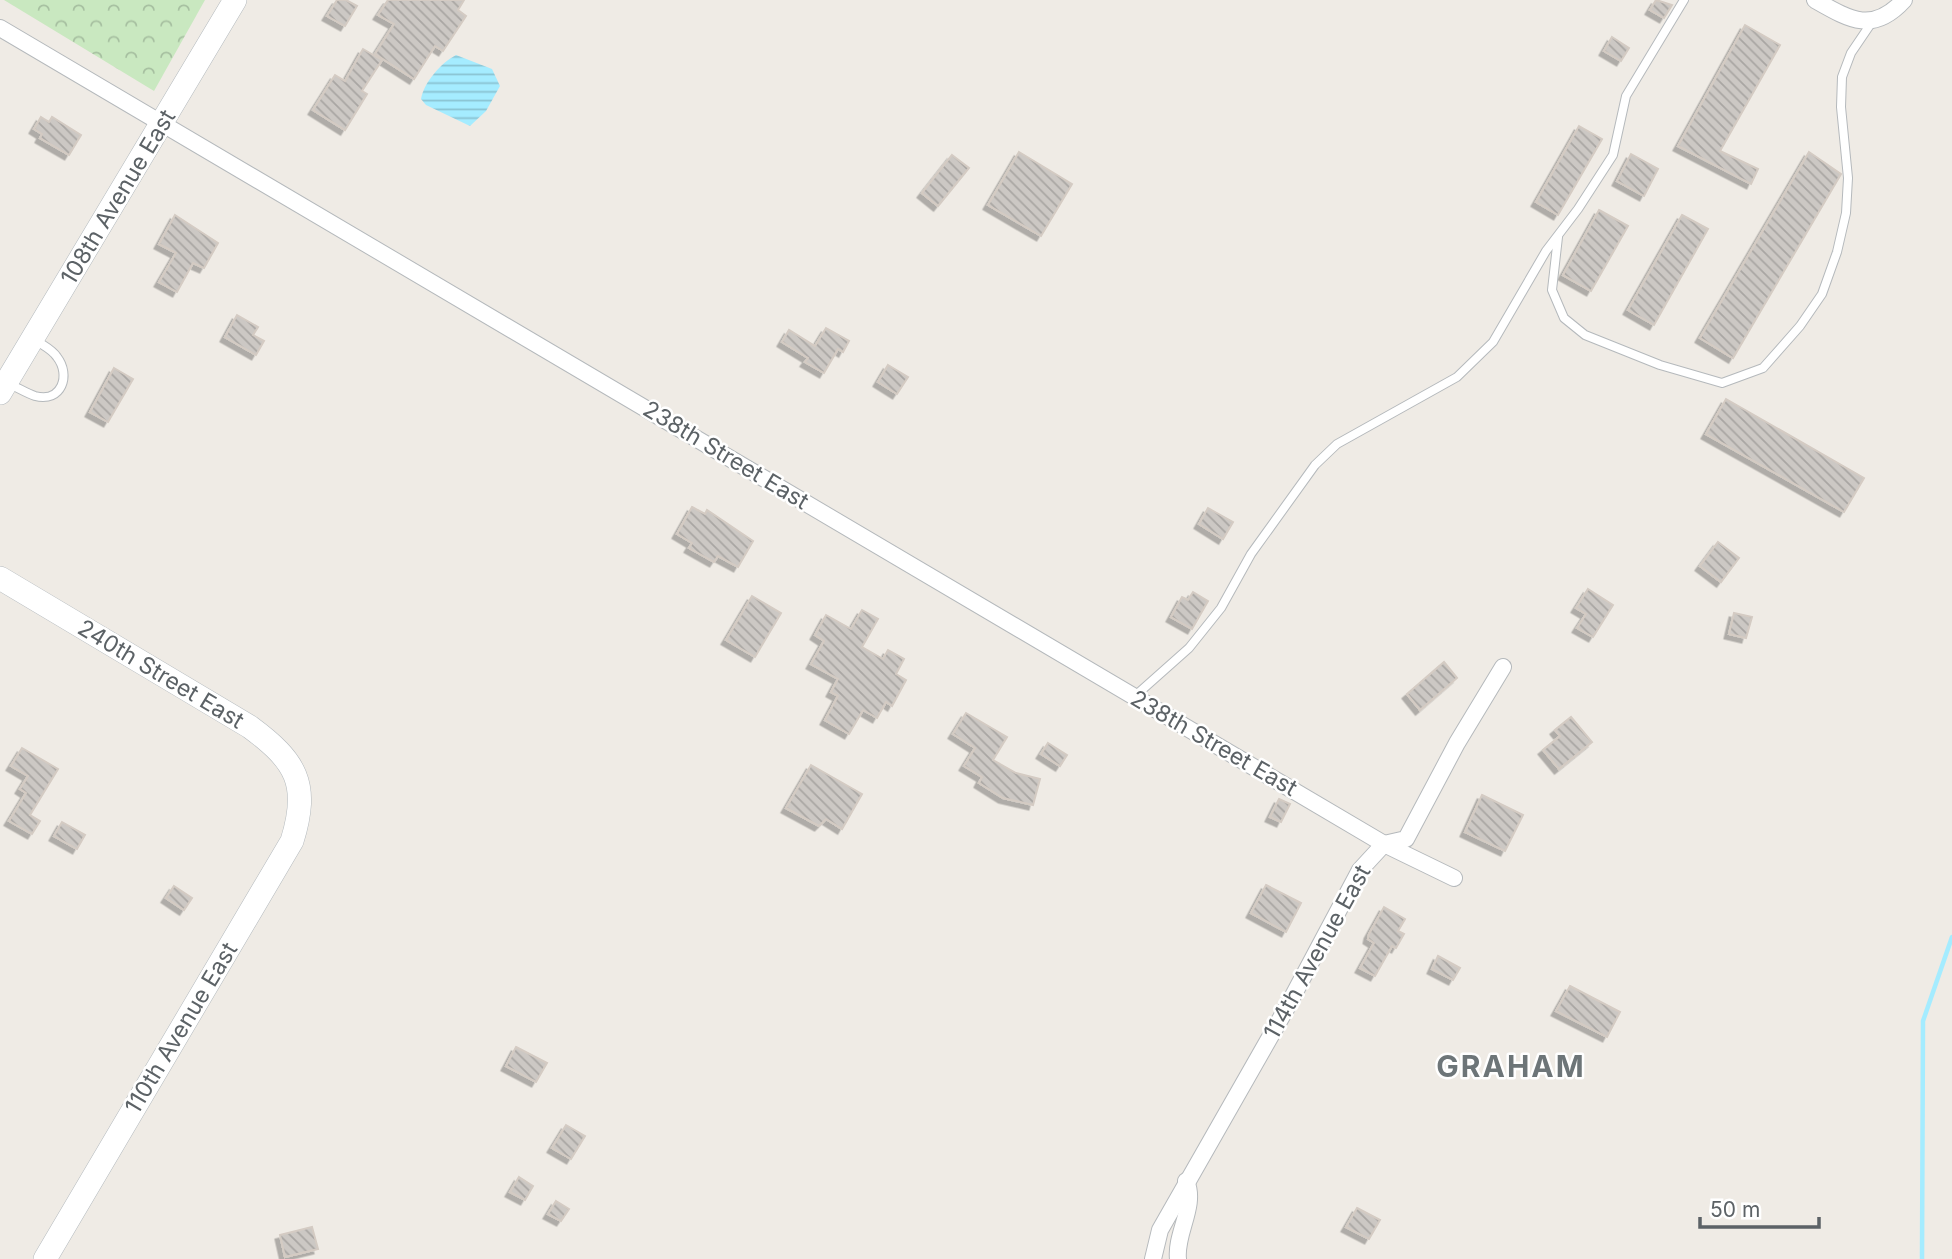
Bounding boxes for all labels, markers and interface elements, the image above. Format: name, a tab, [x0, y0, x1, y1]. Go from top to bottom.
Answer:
street label: 108th Avenue East	[55, 104, 182, 290]
street label: 238th Street East	[638, 395, 814, 516]
street label: 240th Street East	[73, 613, 250, 735]
street label: 238th Street East	[1126, 684, 1303, 802]
street label: 114th Avenue East	[1258, 860, 1377, 1044]
street label: 110th Avenue East	[119, 937, 243, 1119]
district label: GRAHAM	[1436, 1048, 1586, 1084]
scale bar	[1700, 1186, 1819, 1230]
text: 50 m	[1710, 1197, 1760, 1222]

